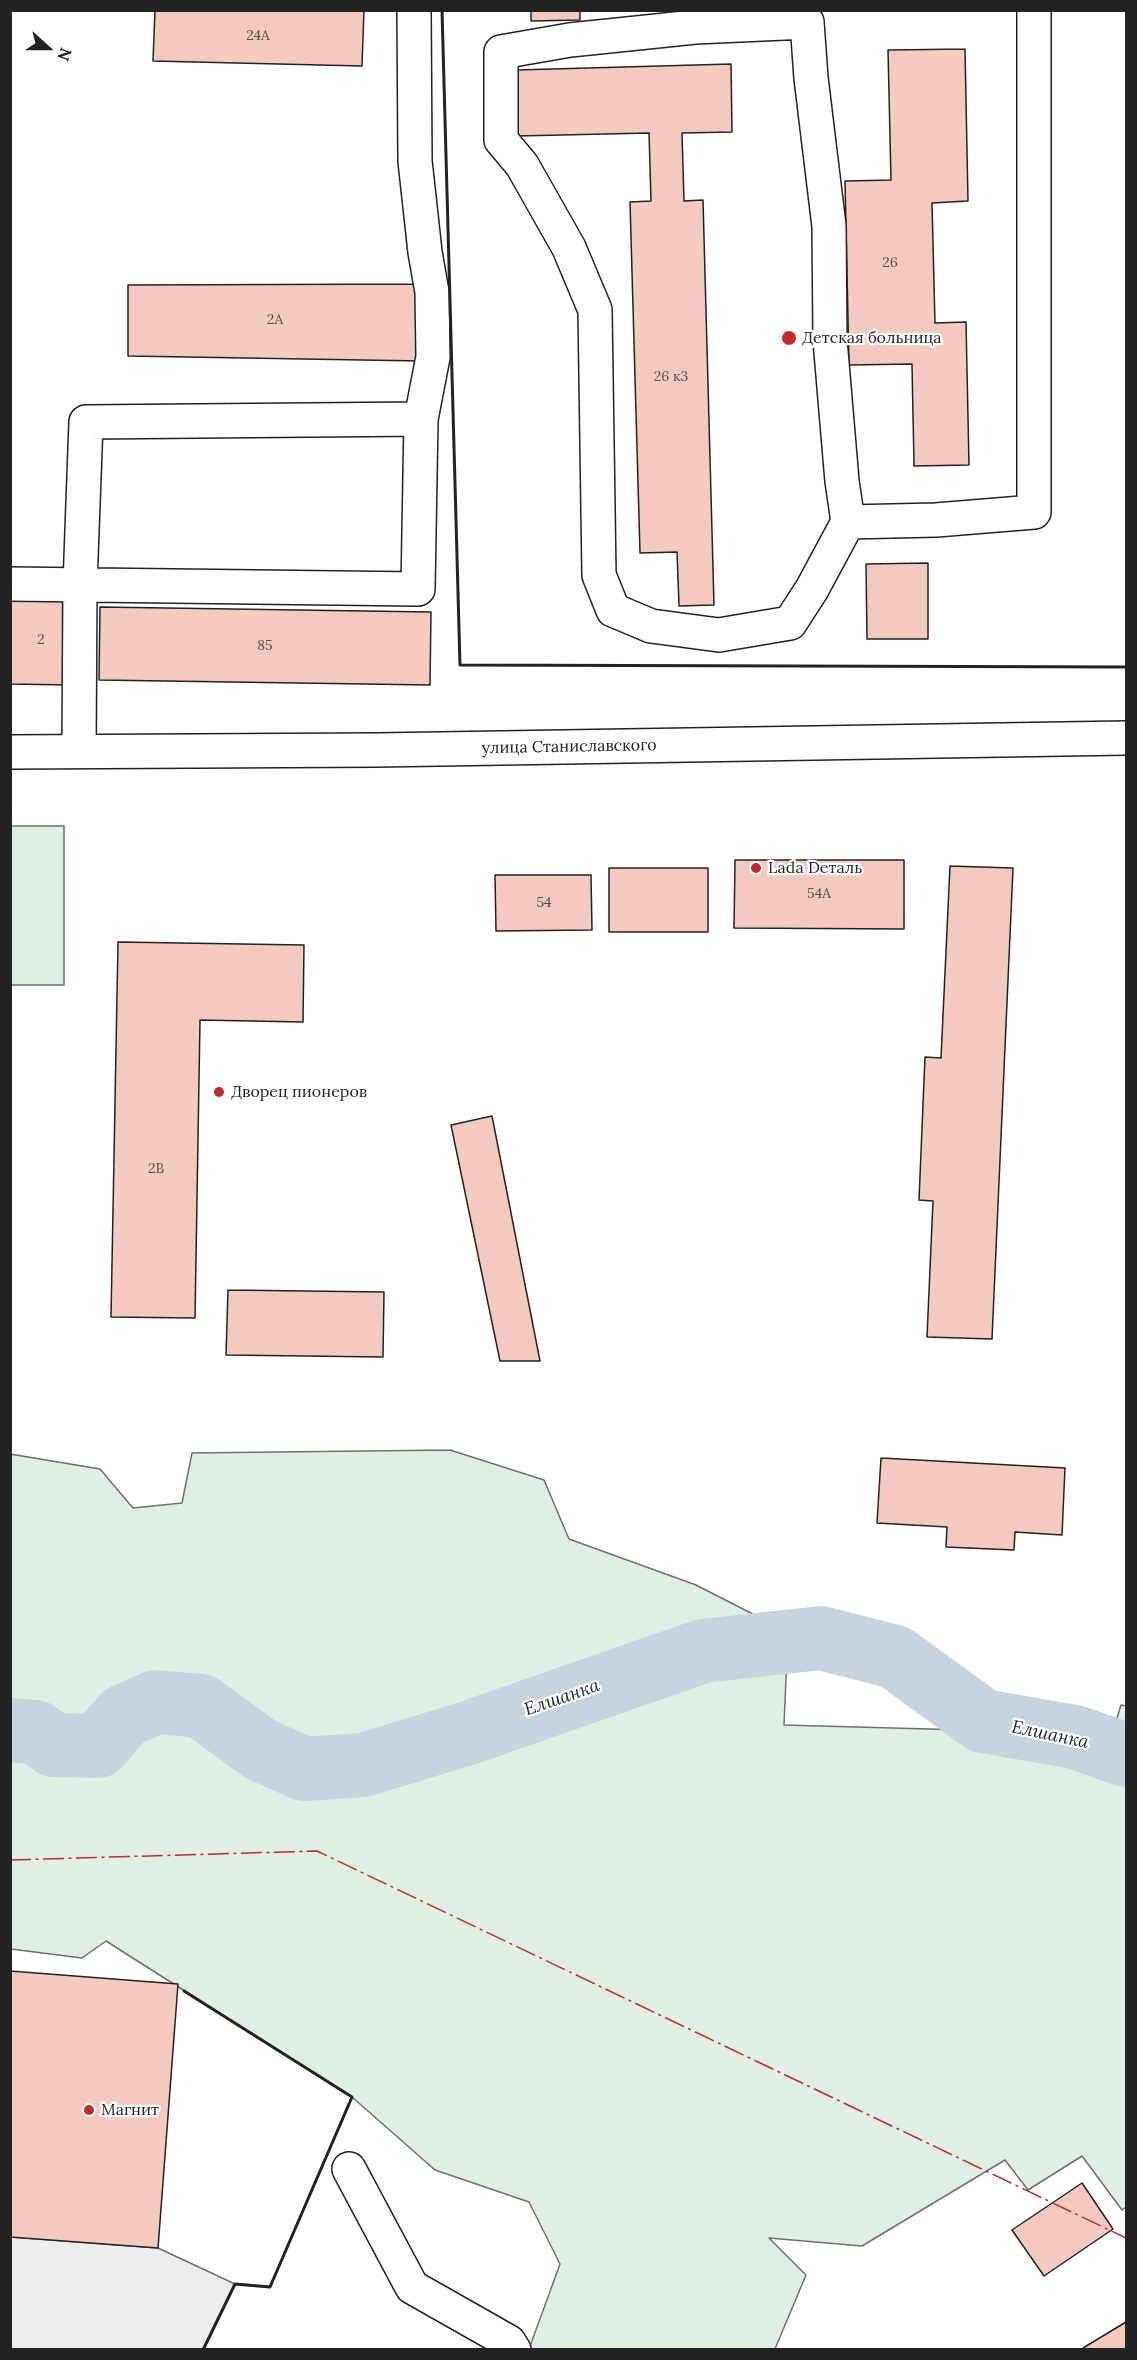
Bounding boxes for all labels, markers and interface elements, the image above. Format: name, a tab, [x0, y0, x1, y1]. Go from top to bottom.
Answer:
north arrow	[18, 18, 78, 78]
house number: 24А	[246, 28, 270, 44]
text: N	[53, 45, 76, 64]
house number: 26	[882, 255, 898, 271]
house number: 2А	[267, 312, 283, 328]
place label: Детская больница	[802, 328, 942, 348]
marker: Детская больница	[780, 329, 798, 347]
house number: 26 к3	[654, 369, 688, 385]
house number: 2	[37, 632, 45, 648]
house number: 85	[257, 638, 273, 654]
street label: улица Станиславского	[481, 736, 657, 758]
place label: Lada Dеталь	[768, 858, 862, 878]
marker: Lada Dеталь	[749, 861, 763, 875]
house number: 54А	[807, 886, 831, 902]
house number: 54	[536, 895, 552, 911]
place label: Дворец пионеров	[231, 1082, 367, 1102]
marker: Дворец пионеров	[212, 1085, 226, 1099]
house number: 2В	[148, 1161, 164, 1177]
water label: Елшанка	[522, 1675, 602, 1721]
water label: Елшанка	[1010, 1716, 1090, 1754]
place label: Магнит	[101, 2100, 159, 2120]
marker: Магнит	[82, 2103, 96, 2117]

